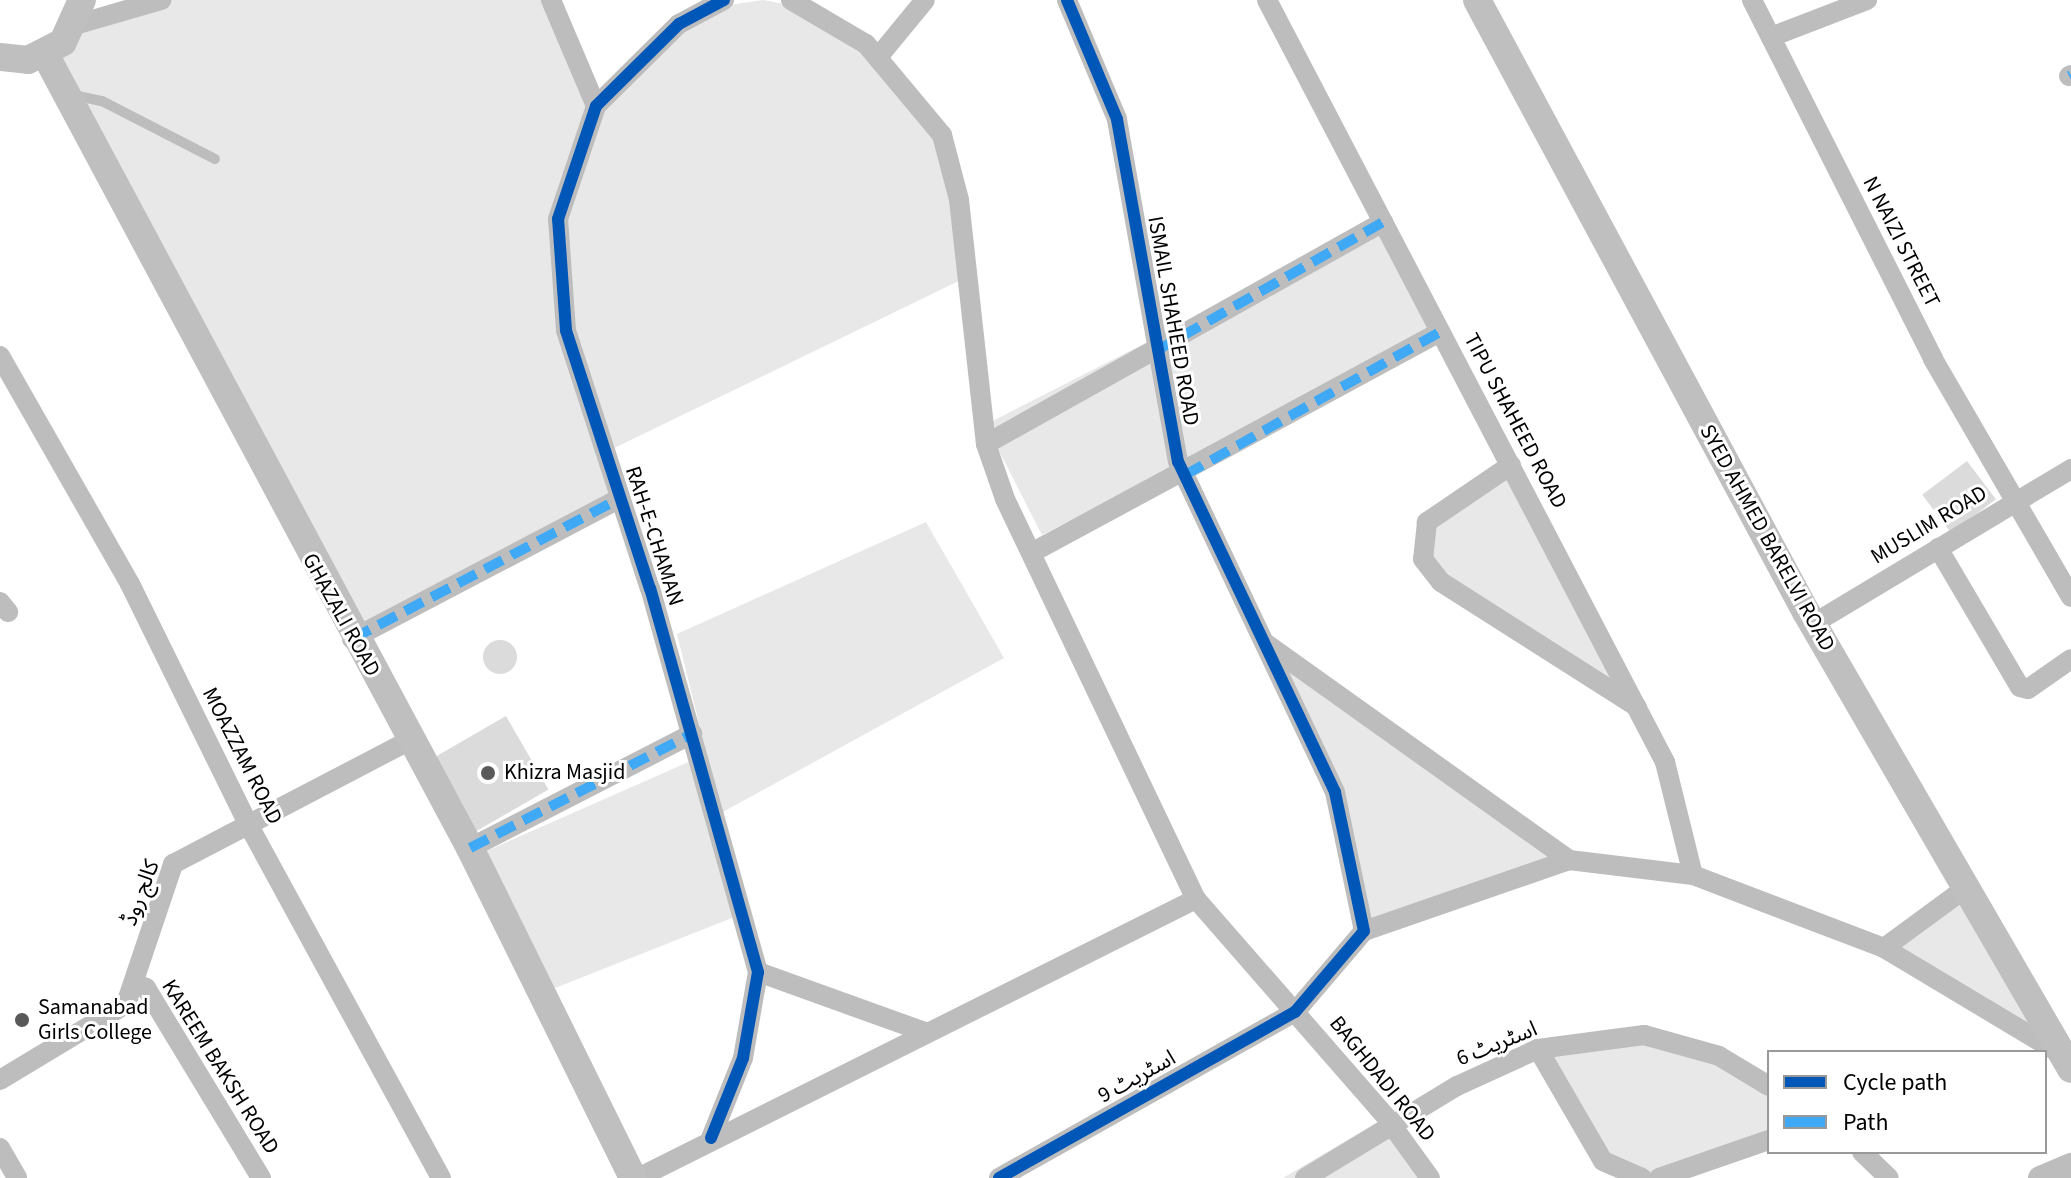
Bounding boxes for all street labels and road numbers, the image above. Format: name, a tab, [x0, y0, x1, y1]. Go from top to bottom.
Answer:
street label: N NAIZI STREET	[1857, 172, 1945, 312]
street label: ISMAIL SHAHEED ROAD	[1142, 214, 1204, 428]
street label: TIPU SHAHEED ROAD	[1458, 329, 1572, 513]
street label: SYED AHMED BARELVI ROAD	[1694, 420, 1840, 656]
street label: RAH-E-CHAMAN	[619, 463, 689, 609]
street label: MUSLIM ROAD	[1866, 480, 1992, 570]
street label: GHAZALI ROAD	[296, 549, 386, 681]
street label: MOAZZAM ROAD	[196, 683, 288, 829]
street label: کالج روڈ	[116, 856, 166, 930]
street label: KAREEM BAKSH ROAD	[156, 975, 284, 1159]
street label: BAGHDADI ROAD	[1323, 1011, 1441, 1147]
street label: اسٹریٹ 6	[1453, 1016, 1541, 1072]
street label: اسٹریٹ 9	[1094, 1045, 1180, 1109]

